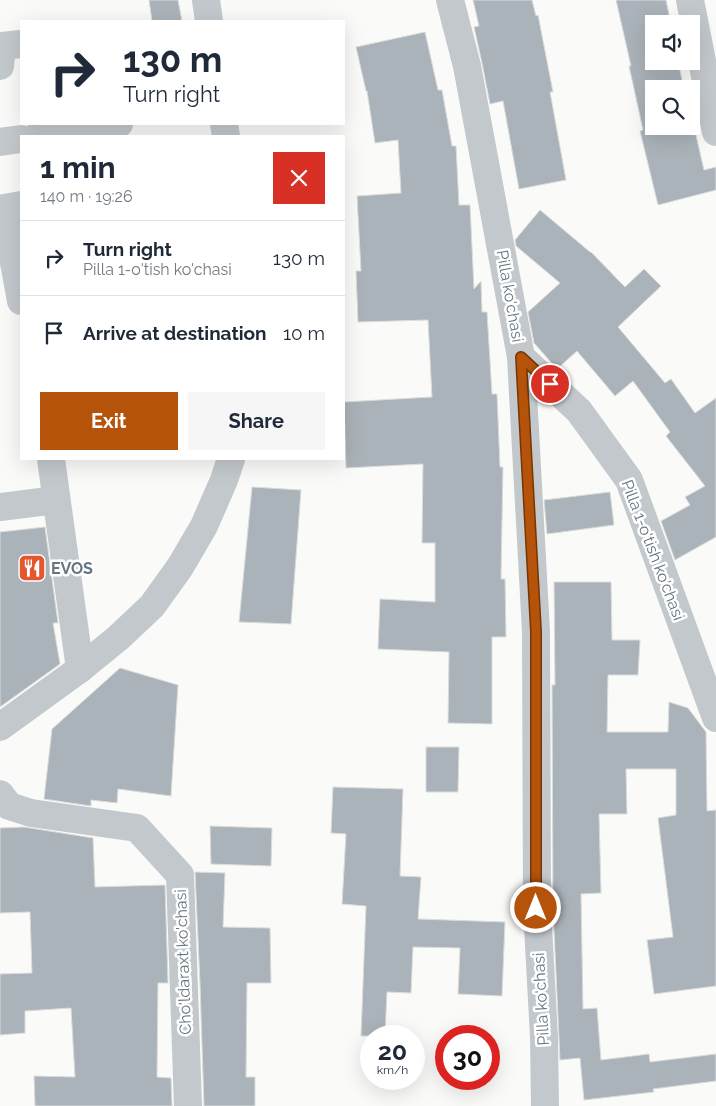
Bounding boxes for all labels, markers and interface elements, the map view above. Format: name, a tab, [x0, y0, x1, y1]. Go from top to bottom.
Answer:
map controls	[645, 15, 700, 135]
button: sound	[645, 15, 700, 70]
text: 130 m	[123, 39, 222, 80]
icon: right	[40, 40, 105, 105]
button: search	[645, 80, 700, 135]
text: Turn right	[123, 81, 220, 107]
text: 1 min	[40, 150, 116, 185]
button: close	[273, 152, 325, 204]
text: 140 m · 19:26	[40, 187, 133, 206]
text: Turn right	[83, 238, 172, 260]
icon: right	[40, 244, 68, 272]
text: 130 m	[273, 247, 325, 269]
street label: Pilla ko‘chasi	[493, 248, 527, 344]
text: Pilla 1-o'tish ko'chasi	[83, 260, 232, 279]
icon: arrive	[40, 319, 68, 347]
text: Arrive at destination	[83, 322, 267, 344]
text: 10 m	[283, 322, 325, 344]
pin	[529, 363, 571, 405]
icon: arrive	[536, 370, 564, 398]
button: Exit	[40, 392, 178, 450]
button: Share	[188, 392, 325, 450]
street label: Pilla 1-o'tish ko'chasi	[617, 477, 689, 623]
restaurant icon: EVOS	[17, 553, 47, 583]
place label: EVOS	[51, 559, 93, 578]
position arrow	[509, 881, 561, 933]
street label: Cho'ldaraxt ko'chasi	[171, 889, 195, 1035]
street label: Pilla ko‘chasi	[529, 952, 553, 1046]
speed limit sign: 30	[435, 1025, 500, 1090]
text: 20	[378, 1036, 407, 1066]
text: km/h	[377, 1063, 408, 1077]

